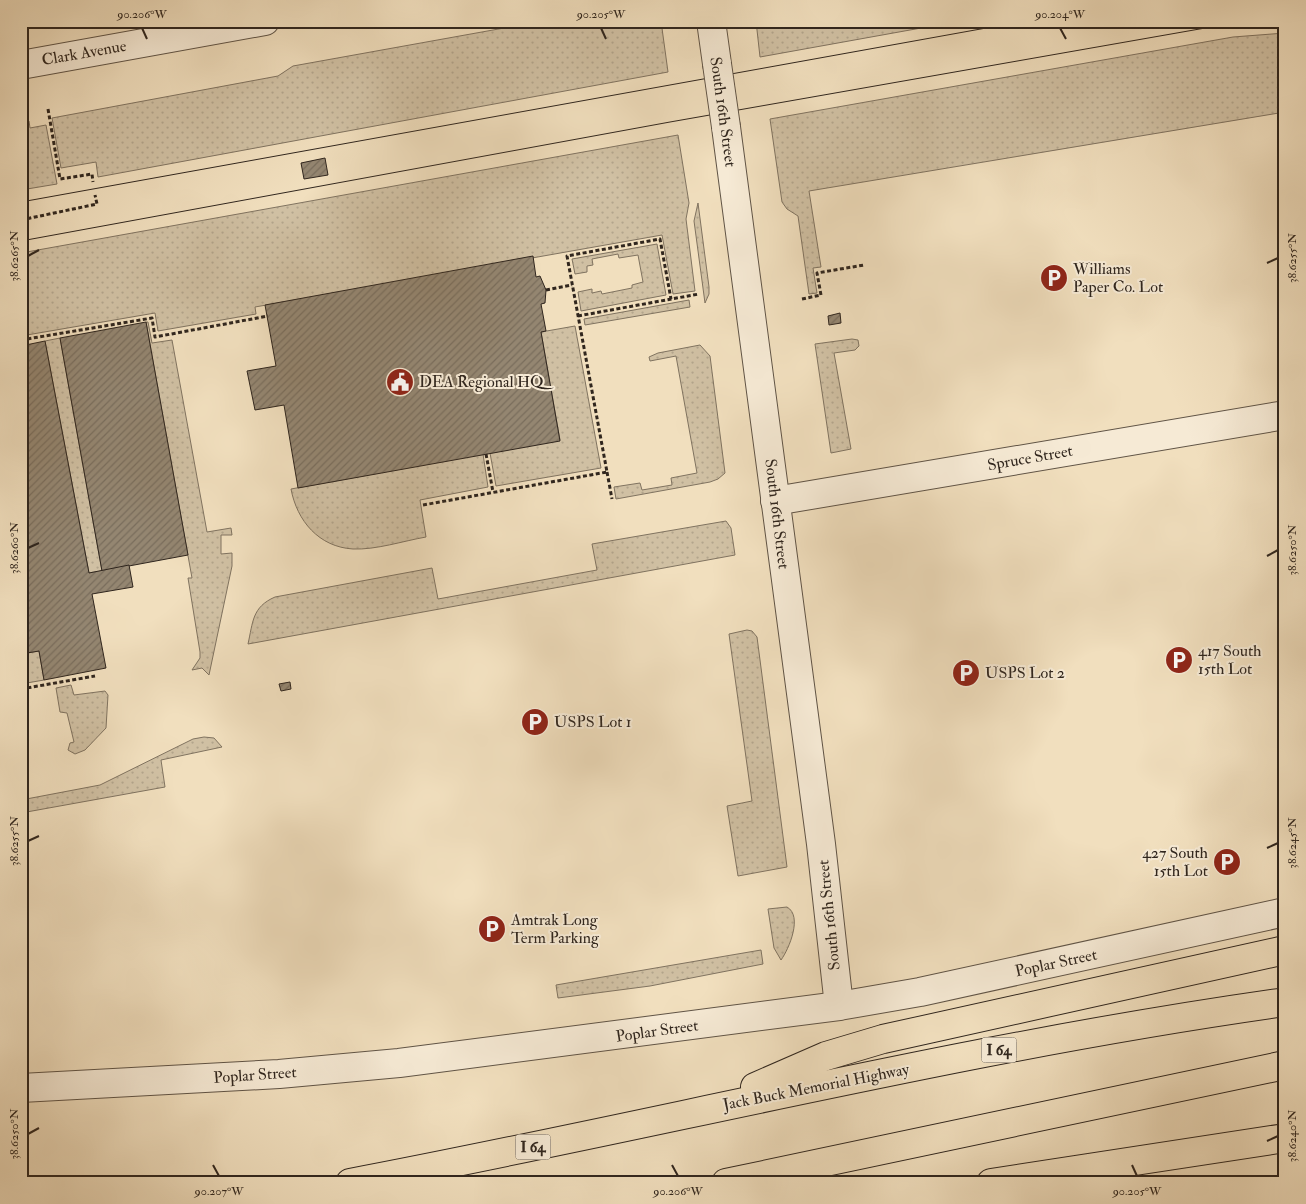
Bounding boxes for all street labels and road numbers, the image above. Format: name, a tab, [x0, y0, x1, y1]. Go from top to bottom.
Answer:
street label: Clark Avenue	[40, 36, 128, 70]
street label: South 16th Street	[705, 56, 741, 168]
street label: Spruce Street	[986, 441, 1074, 476]
street label: South 16th Street	[760, 458, 794, 570]
street label: South 16th Street	[813, 859, 845, 971]
street label: Poplar Street	[1013, 945, 1099, 982]
street label: Poplar Street	[614, 1015, 700, 1048]
road number: I 64	[982, 1038, 1016, 1062]
street label: Jack Buck Memorial Highway	[720, 1059, 912, 1116]
street label: Poplar Street	[213, 1062, 297, 1089]
road number: I 64	[516, 1134, 550, 1160]

